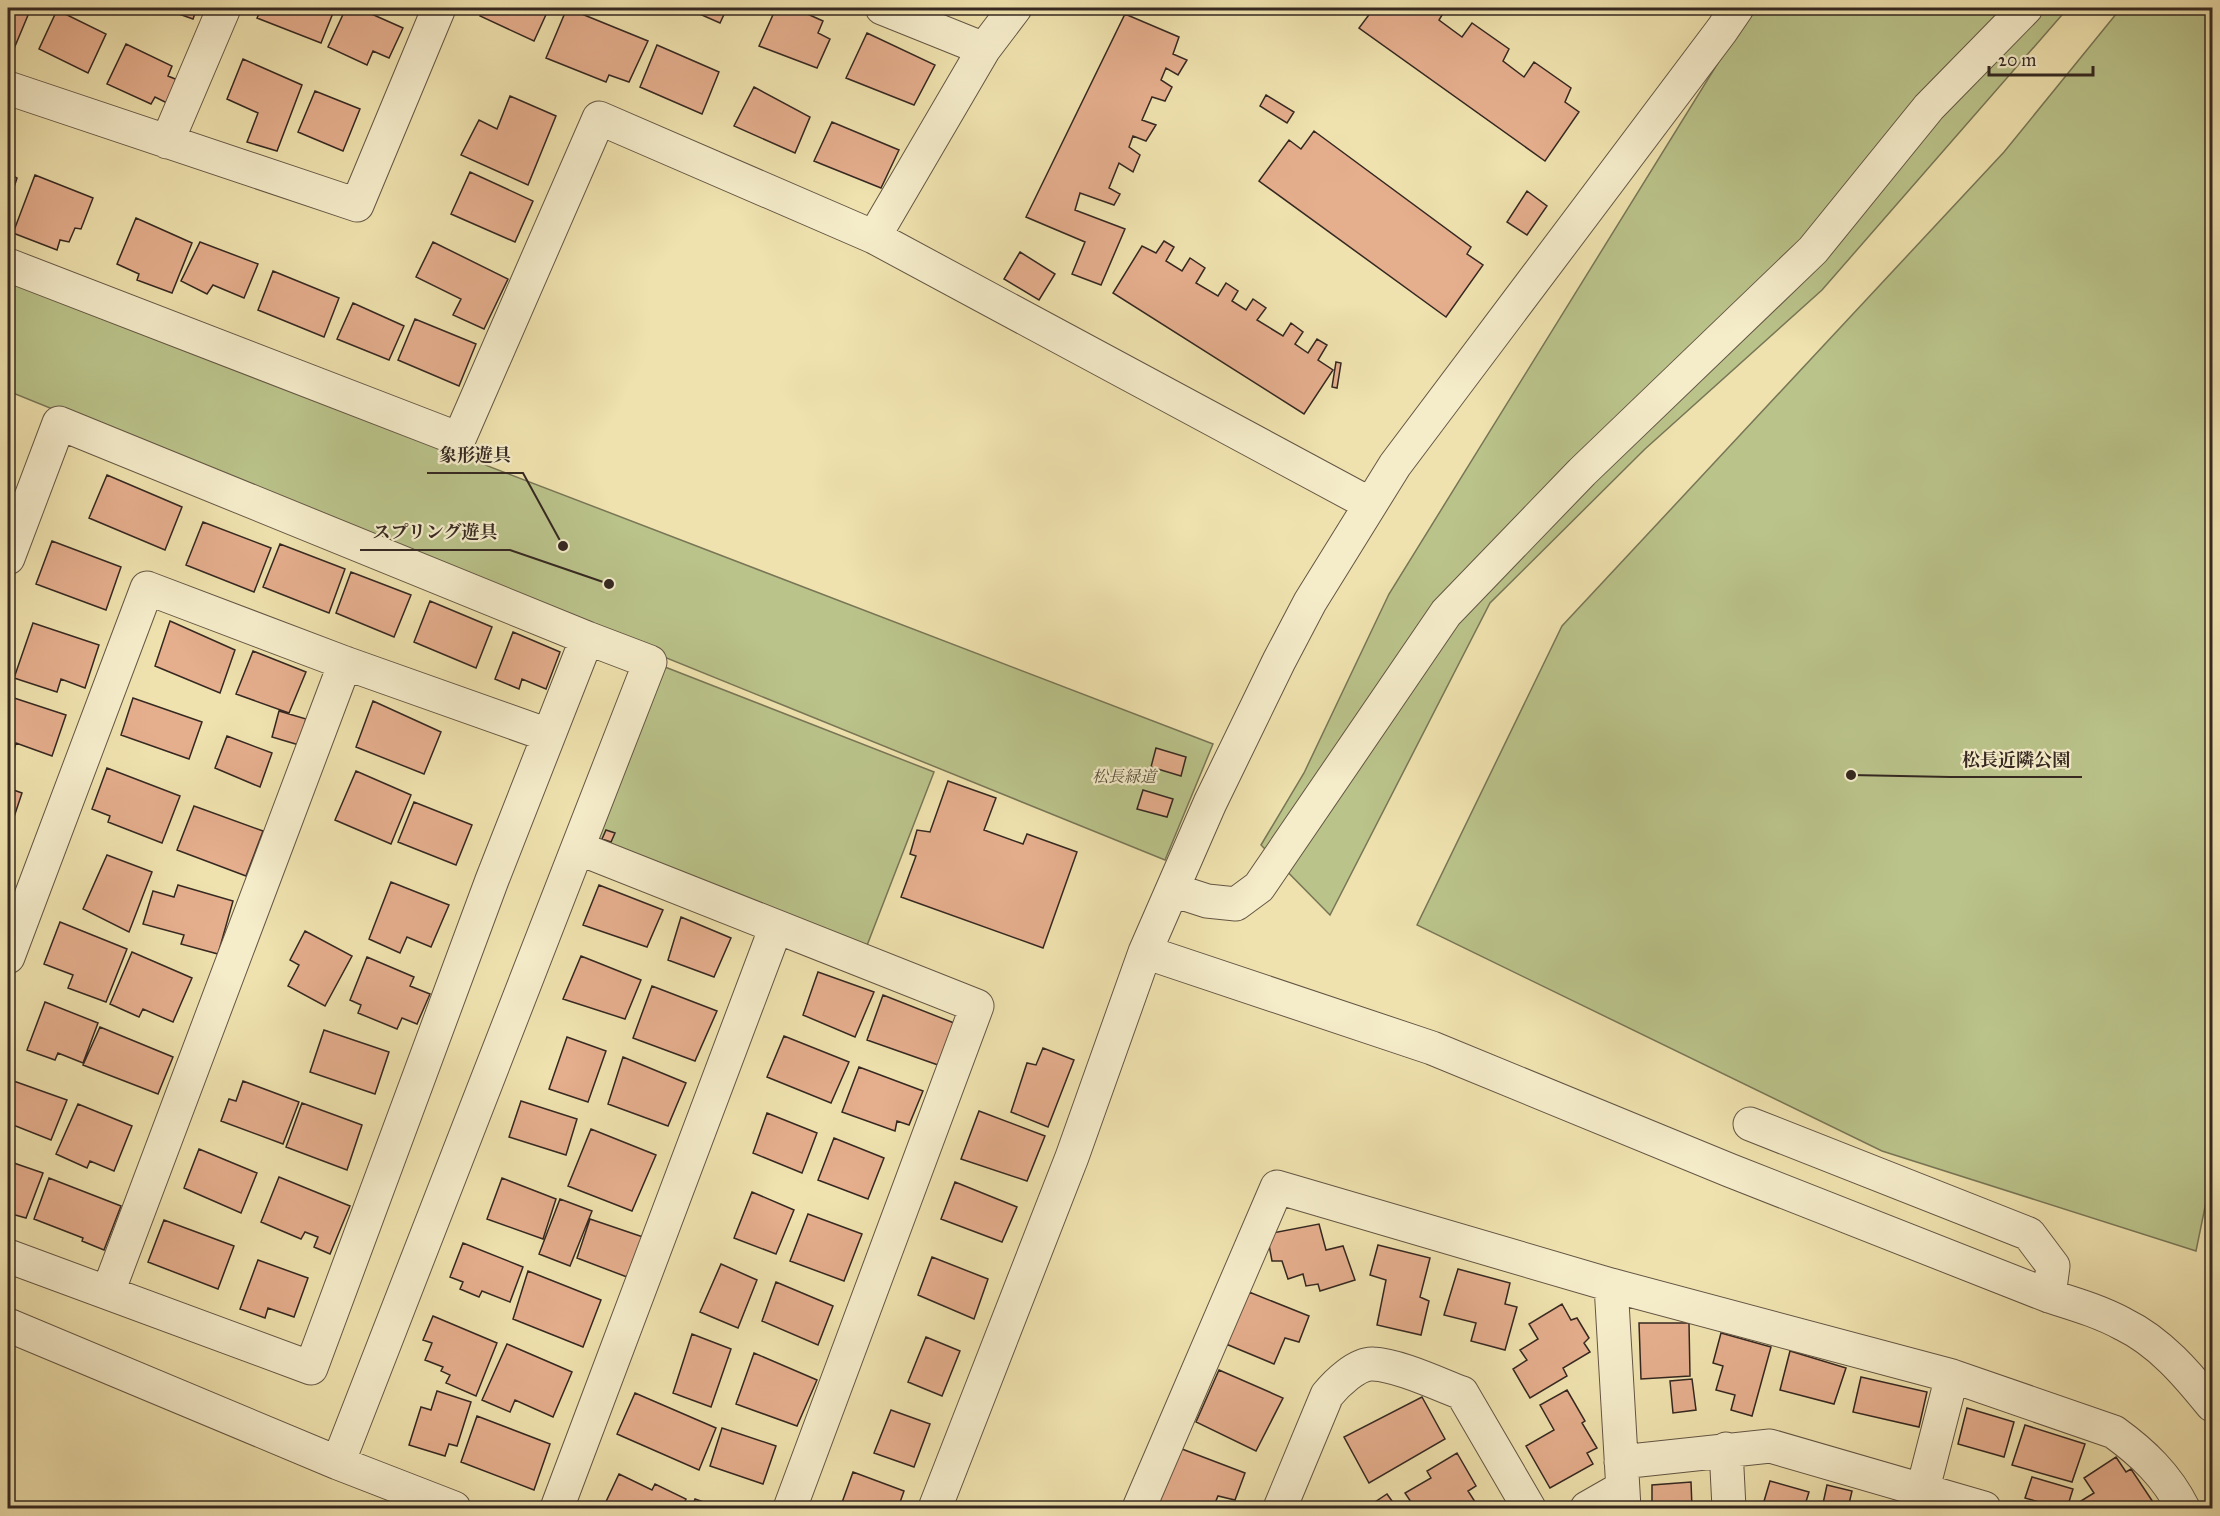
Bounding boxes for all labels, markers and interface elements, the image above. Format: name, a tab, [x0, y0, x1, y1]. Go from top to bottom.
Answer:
scale bar	[1989, 39, 2092, 77]
text: 20 m	[1998, 49, 2036, 71]
callout: 象形遊具	[427, 437, 523, 473]
text: 象形遊具	[439, 444, 511, 466]
callout: スプリング遊具	[360, 514, 510, 550]
text: スプリング遊具	[373, 521, 497, 543]
callout: 松長近隣公園	[1950, 741, 2082, 777]
text: 松長近隣公園	[1962, 749, 2070, 771]
park label: 松長緑道	[1092, 767, 1159, 786]

